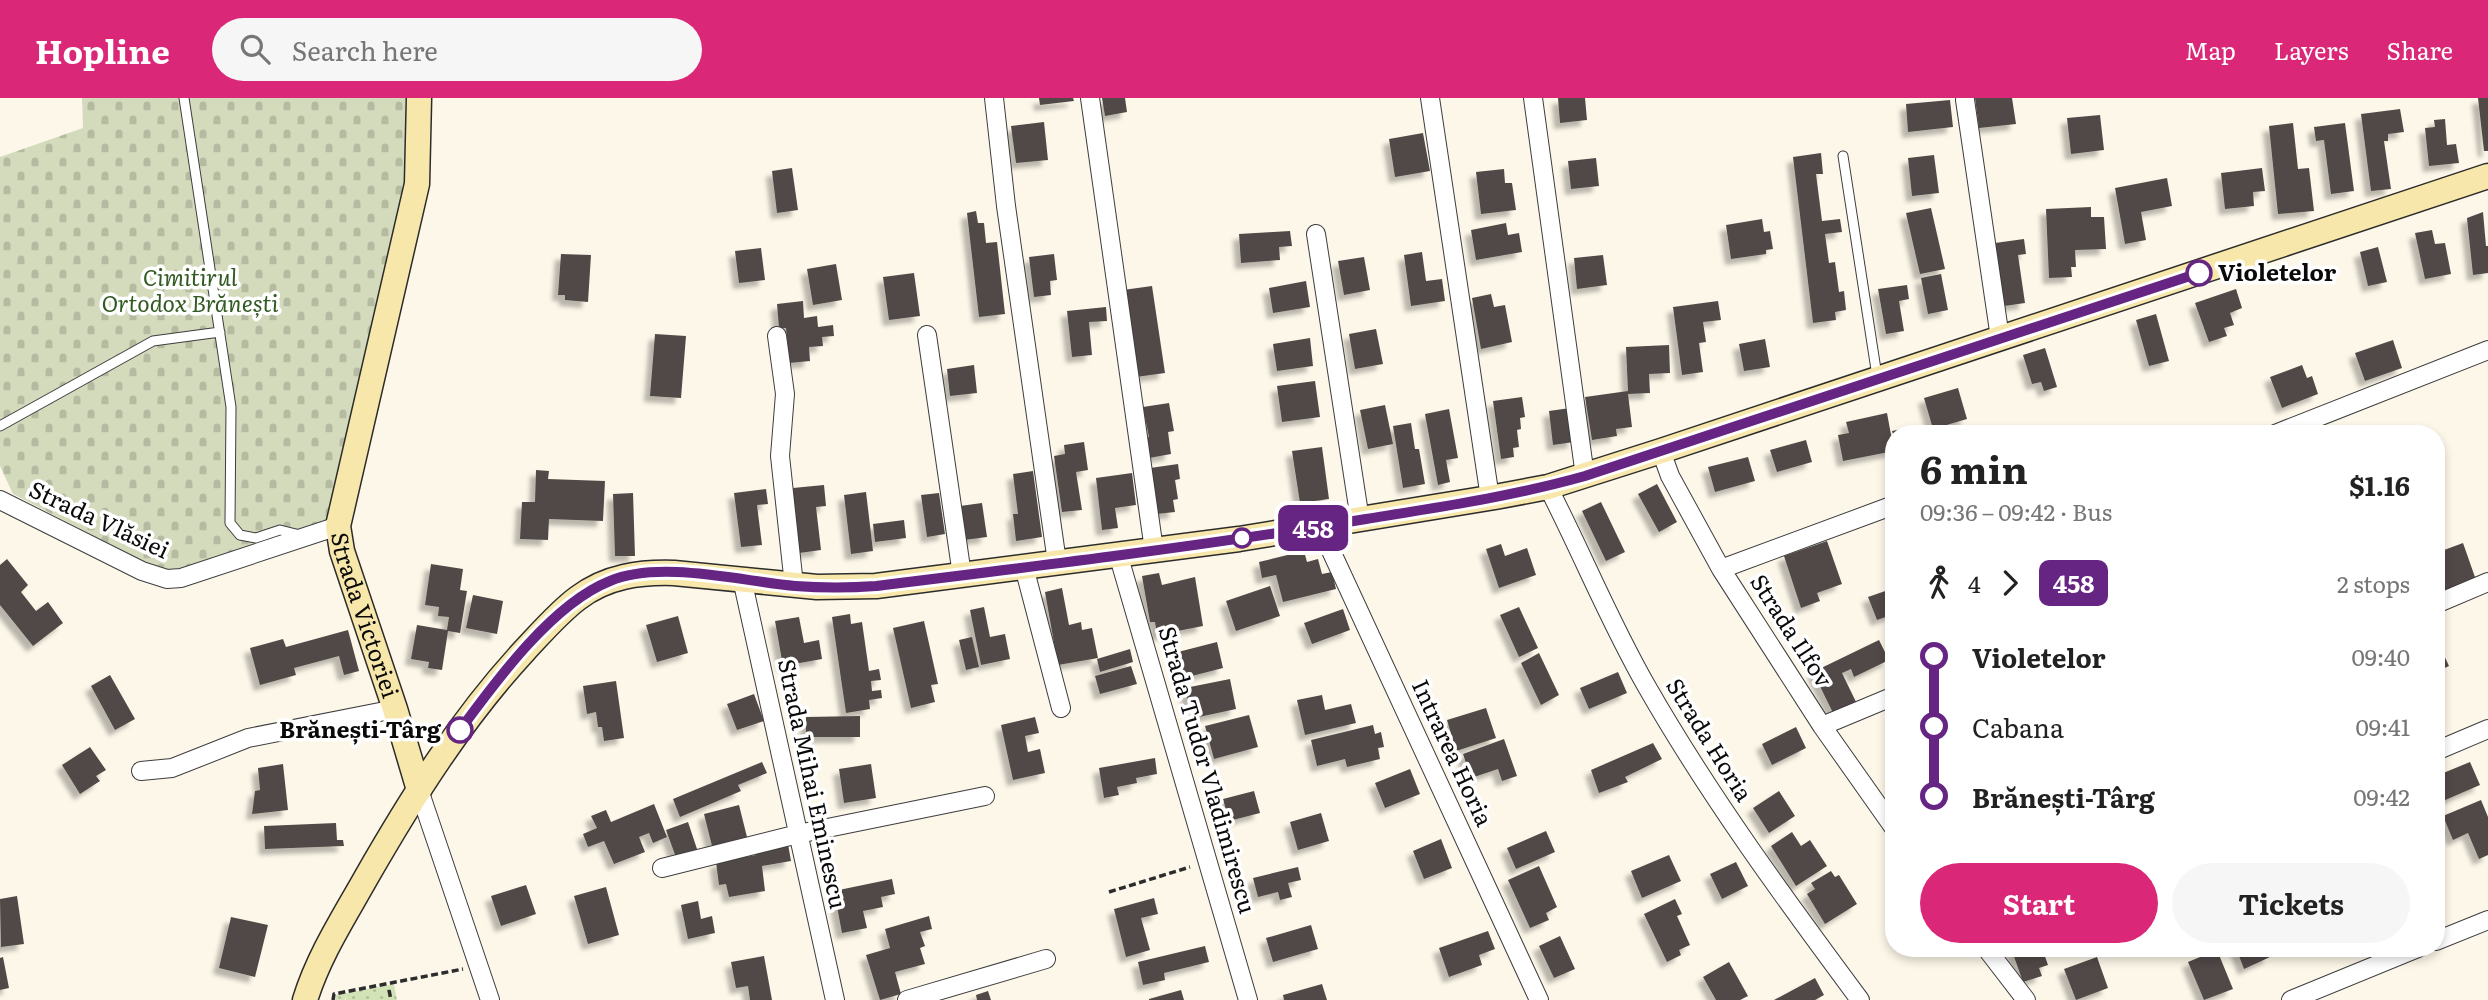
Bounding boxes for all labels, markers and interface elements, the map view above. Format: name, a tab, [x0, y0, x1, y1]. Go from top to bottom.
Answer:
search box	[212, 18, 702, 81]
text: Hopline	[35, 25, 170, 74]
icon: search	[236, 30, 274, 68]
text: Search here	[292, 30, 438, 69]
text: Map	[2185, 32, 2236, 67]
text: Layers	[2274, 32, 2348, 67]
text: Share	[2386, 32, 2453, 67]
place label: Violetelor	[2218, 254, 2337, 288]
park label: Cimitirul Ortodox Brănești	[102, 259, 279, 319]
marker: Violetelor	[2186, 260, 2212, 286]
text: 6 min	[1920, 439, 2028, 496]
text: $1.16	[2349, 465, 2410, 504]
street label: Strada Vlăsiei	[24, 471, 176, 566]
text: 09:36 – 09:42 · Bus	[1920, 494, 2112, 528]
line badge: 458	[1273, 505, 1353, 551]
text: 458	[1292, 510, 1334, 545]
unlabelled marker	[1232, 528, 1252, 548]
street label: Strada Victoriei	[324, 529, 409, 702]
icon: walk	[1920, 564, 1958, 602]
icon: forward	[1991, 564, 2029, 602]
text: 458	[2053, 565, 2094, 600]
text: 4	[1968, 566, 1981, 600]
text: 2 stops	[2337, 566, 2410, 600]
street label: Strada Ilfov	[1743, 567, 1842, 694]
street label: Strada Tudor Vladimirescu	[1152, 622, 1266, 917]
text: Violetelor	[1972, 637, 2106, 676]
text: 09:40	[2352, 639, 2410, 673]
street label: Strada Mihai Eminescu	[771, 655, 857, 912]
street label: Strada Horia	[1659, 671, 1762, 808]
street label: Intrarea Horia	[1405, 673, 1503, 832]
text: Cabana	[1972, 707, 2064, 746]
text: 09:41	[2355, 709, 2410, 743]
place label: Brănești-Târg	[279, 711, 442, 745]
marker: Brănești-Târg	[447, 717, 473, 743]
text: Brănești-Târg	[1972, 777, 2155, 816]
text: 09:42	[2353, 779, 2410, 813]
button: Start	[1920, 863, 2158, 943]
button: Tickets	[2172, 863, 2410, 943]

